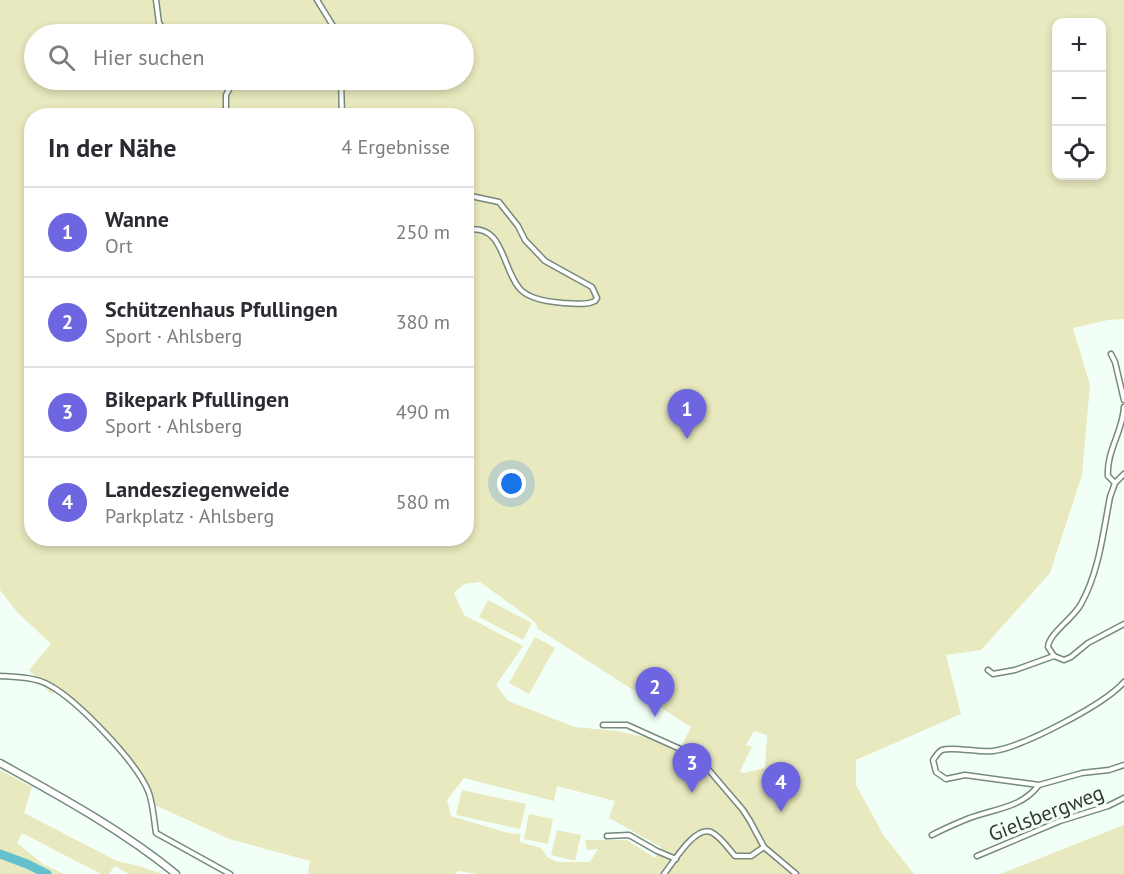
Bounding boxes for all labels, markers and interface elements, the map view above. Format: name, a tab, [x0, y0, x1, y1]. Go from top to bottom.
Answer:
map controls	[1052, 18, 1106, 180]
button: +	[1052, 18, 1106, 72]
search box	[24, 24, 474, 90]
icon: search	[45, 41, 78, 74]
text: Hier suchen	[93, 43, 205, 71]
button: −	[1052, 72, 1106, 126]
button: locate	[1052, 126, 1106, 180]
text: In der Nähe	[48, 131, 176, 164]
text: 4 Ergebnisse	[341, 134, 450, 160]
text: Wanne	[105, 205, 169, 233]
text: 1	[62, 219, 73, 245]
text: 250 m	[396, 219, 450, 245]
text: Ort	[105, 233, 133, 259]
text: Schützenhaus Pfullingen	[105, 295, 338, 323]
text: 2	[62, 309, 73, 335]
text: 380 m	[396, 309, 450, 335]
text: Sport · Ahlsberg	[105, 323, 242, 349]
text: Bikepark Pfullingen	[105, 385, 289, 413]
pin: 1	[668, 390, 706, 439]
text: 3	[62, 399, 73, 425]
text: 490 m	[396, 399, 450, 425]
text: Sport · Ahlsberg	[105, 413, 242, 439]
your location	[497, 469, 526, 498]
text: Landesziegenweide	[105, 475, 289, 503]
text: 4	[62, 489, 73, 515]
text: 580 m	[396, 489, 450, 515]
text: Parkplatz · Ahlsberg	[105, 503, 274, 529]
pin: 2	[636, 668, 674, 717]
pin: 3	[672, 744, 712, 793]
pin: 4	[762, 762, 800, 812]
street label: Gielsbergweg	[984, 779, 1108, 847]

